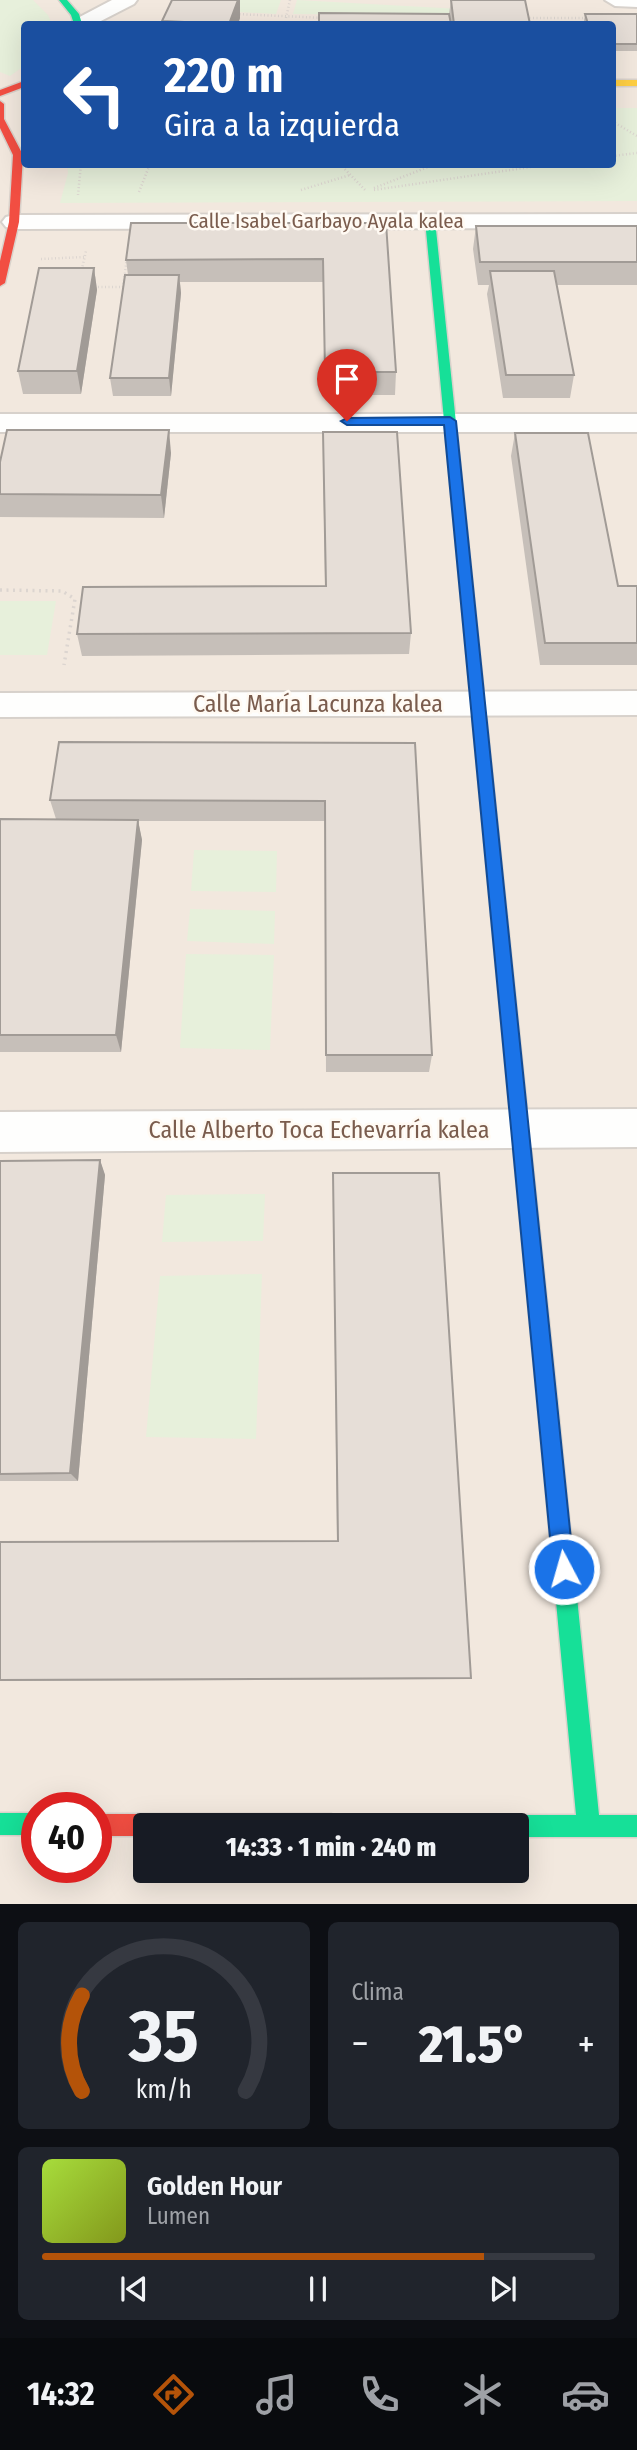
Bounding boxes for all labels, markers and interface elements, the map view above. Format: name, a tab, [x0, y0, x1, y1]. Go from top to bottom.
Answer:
text: 220 m	[164, 46, 284, 105]
icon: left	[49, 49, 140, 140]
text: Gira a la izquierda	[164, 106, 400, 144]
street label: Calle Isabel Garbayo Ayala kalea	[188, 208, 464, 234]
pin	[317, 349, 377, 421]
icon: arrive	[328, 360, 366, 398]
street label: Calle María Lacunza kalea	[193, 690, 443, 718]
street label: Calle Alberto Toca Echevarría kalea	[149, 1116, 489, 1144]
position arrow	[527, 1532, 601, 1606]
speed limit sign: 40	[21, 1792, 112, 1883]
text: 14:33 · 1 min · 240 m	[226, 1832, 436, 1863]
text: Clima	[352, 1978, 404, 2006]
text: 35	[128, 1994, 199, 2081]
text: 21.5°	[419, 2013, 527, 2076]
text: −	[352, 2021, 369, 2067]
text: +	[578, 2021, 595, 2067]
text: km/h	[136, 2075, 192, 2105]
text: Golden Hour	[147, 2171, 282, 2202]
text: Lumen	[147, 2202, 210, 2230]
icon: previous	[115, 2270, 153, 2308]
icon: pause	[299, 2270, 337, 2308]
icon: next	[484, 2270, 522, 2308]
icon: directions	[149, 2370, 198, 2419]
icon: music	[252, 2370, 301, 2419]
icon: phone	[355, 2370, 404, 2419]
icon: climate	[458, 2370, 507, 2419]
icon: car	[561, 2370, 610, 2419]
text: 14:32	[27, 2375, 95, 2413]

